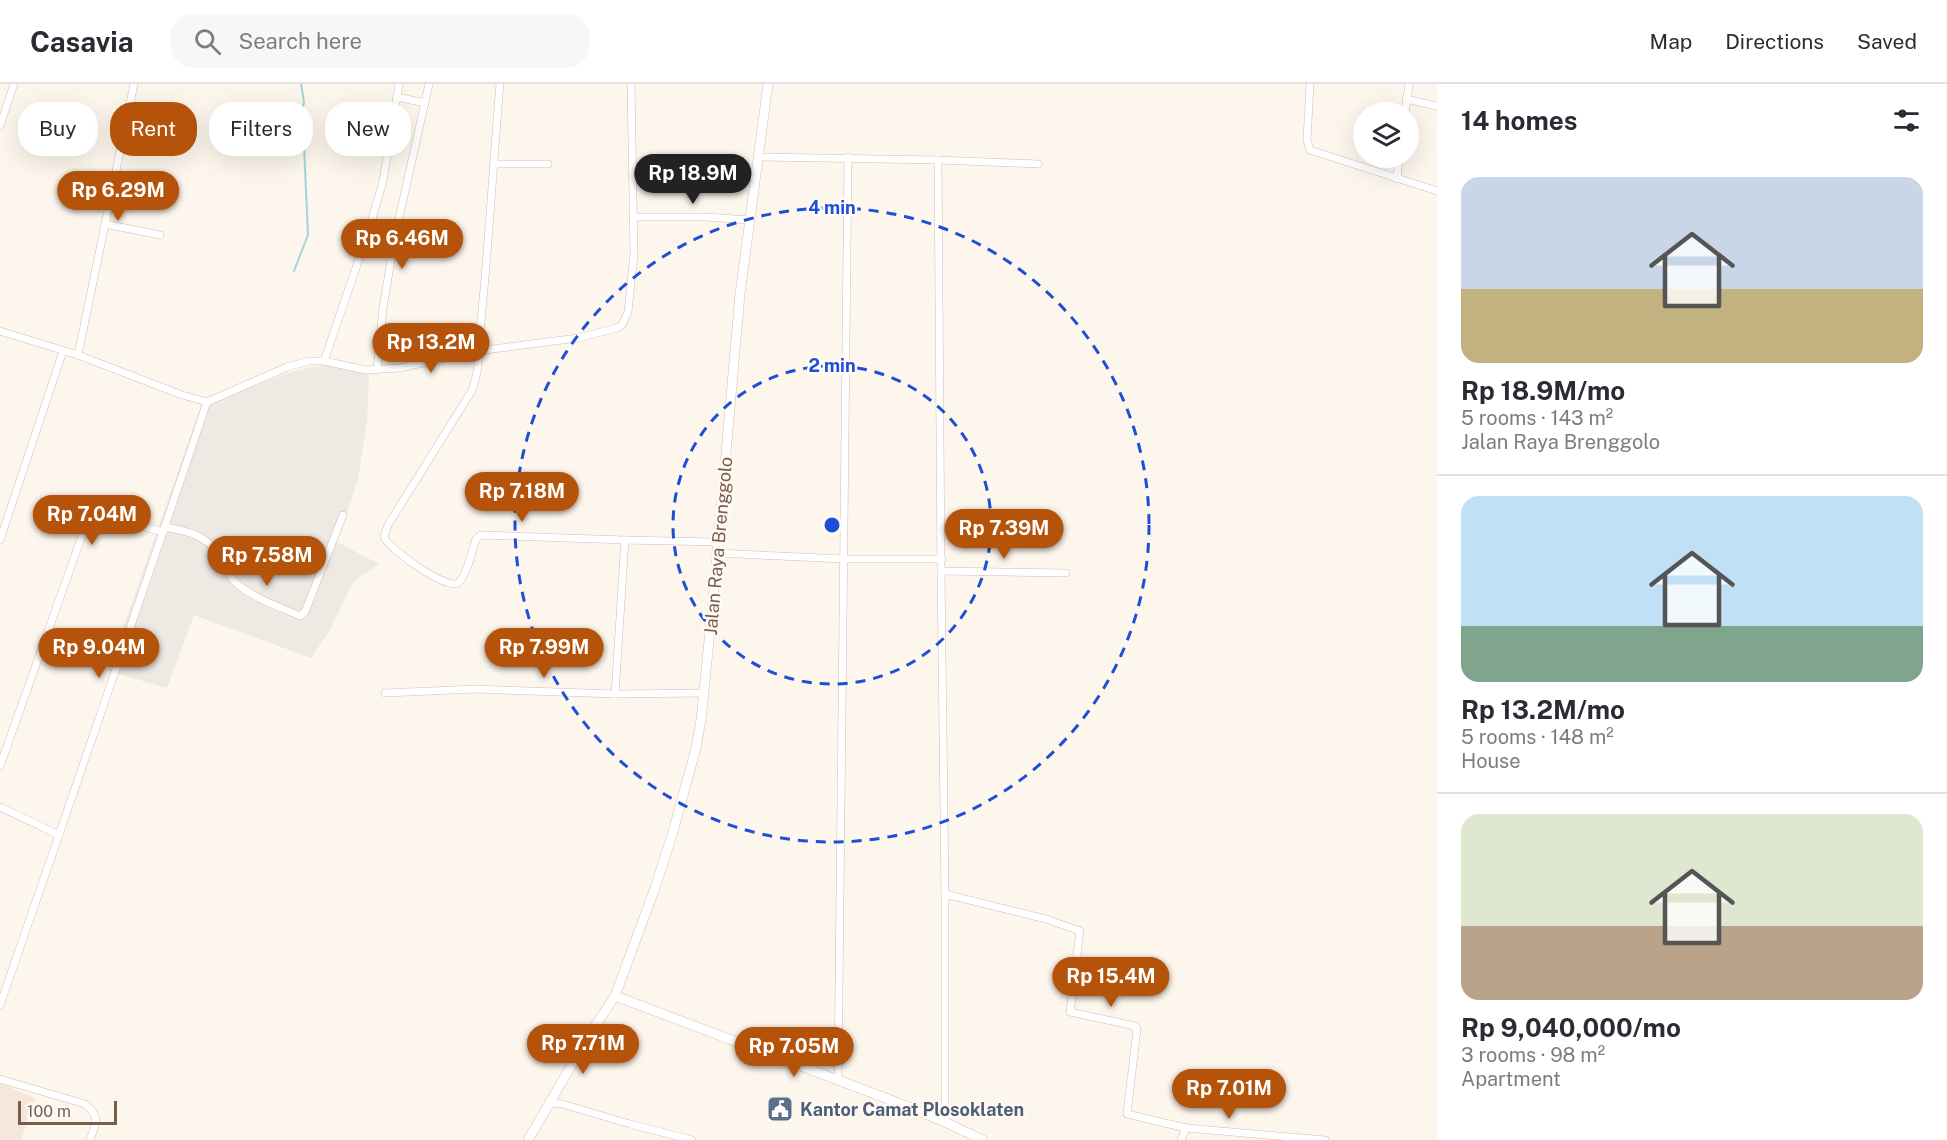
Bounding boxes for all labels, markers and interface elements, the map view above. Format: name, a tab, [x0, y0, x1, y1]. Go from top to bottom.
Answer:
search box	[170, 14, 590, 68]
text: Casavia	[30, 25, 134, 58]
icon: search	[191, 25, 224, 58]
text: Search here	[239, 28, 362, 54]
text: Map	[1650, 29, 1692, 54]
text: Directions	[1725, 29, 1824, 54]
text: Saved	[1857, 29, 1917, 54]
chip: Buy	[18, 102, 98, 156]
chip: Rent	[110, 102, 197, 156]
chip: Filters	[209, 102, 313, 156]
chip: New	[325, 102, 411, 156]
map controls	[1353, 102, 1419, 168]
button: layers	[1353, 102, 1419, 168]
icon: filters	[1890, 104, 1923, 137]
text: 14 homes	[1461, 105, 1577, 136]
pin: Rp 18.9M	[631, 154, 755, 205]
text: Rp 18.9M	[648, 161, 738, 185]
pin: Rp 6.29M	[56, 171, 180, 222]
text: Rp 6.29M	[71, 178, 165, 202]
text: 4 min	[808, 197, 856, 218]
icon: home	[1638, 216, 1746, 324]
pin: Rp 6.46M	[340, 219, 464, 270]
text: Rp 6.46M	[355, 226, 449, 250]
pin: Rp 13.2M	[369, 323, 493, 374]
text: Rp 13.2M	[386, 330, 476, 354]
text: 2 min	[808, 355, 856, 376]
text: Rp 18.9M/mo	[1461, 375, 1625, 406]
text: 5 rooms · 143 m²	[1461, 406, 1613, 430]
text: Jalan Raya Brenggolo	[1461, 430, 1660, 454]
street label: Jalan Raya Brenggolo	[700, 456, 736, 636]
pin: Rp 7.18M	[460, 472, 584, 523]
text: Rp 7.18M	[479, 479, 565, 503]
pin: Rp 7.04M	[30, 495, 154, 546]
text: Rp 7.04M	[47, 502, 137, 526]
pin: Rp 7.39M	[942, 509, 1066, 560]
centre of rings	[822, 515, 842, 535]
text: Rp 7.39M	[959, 516, 1049, 540]
icon: home	[1638, 535, 1746, 643]
pin: Rp 7.58M	[205, 536, 329, 587]
text: Rp 7.58M	[221, 543, 313, 567]
pin: Rp 9.04M	[37, 628, 161, 679]
pin: Rp 7.99M	[482, 628, 606, 679]
text: Rp 9.04M	[52, 635, 146, 659]
text: Rp 7.99M	[499, 635, 589, 659]
text: Rp 13.2M/mo	[1461, 694, 1625, 725]
text: 5 rooms · 148 m²	[1461, 725, 1614, 749]
text: House	[1461, 749, 1521, 773]
icon: home	[1638, 853, 1746, 961]
pin: Rp 15.4M	[1049, 957, 1173, 1008]
text: Rp 15.4M	[1066, 964, 1156, 988]
text: Rp 9,040,000/mo	[1461, 1012, 1681, 1043]
pin: Rp 7.71M	[521, 1024, 645, 1075]
pin: Rp 7.05M	[732, 1027, 856, 1078]
text: Rp 7.71M	[541, 1031, 625, 1055]
text: Rp 7.05M	[749, 1034, 839, 1058]
text: 3 rooms · 98 m²	[1461, 1043, 1605, 1067]
text: Apartment	[1461, 1067, 1561, 1091]
pin: Rp 7.01M	[1167, 1069, 1291, 1120]
text: Rp 7.01M	[1186, 1076, 1272, 1100]
public building icon: Kantor Camat Plosoklaten	[765, 1094, 795, 1124]
scale bar	[18, 1098, 117, 1126]
place label: Kantor Camat Plosoklaten	[800, 1099, 1024, 1120]
text: 100 m	[27, 1102, 71, 1121]

